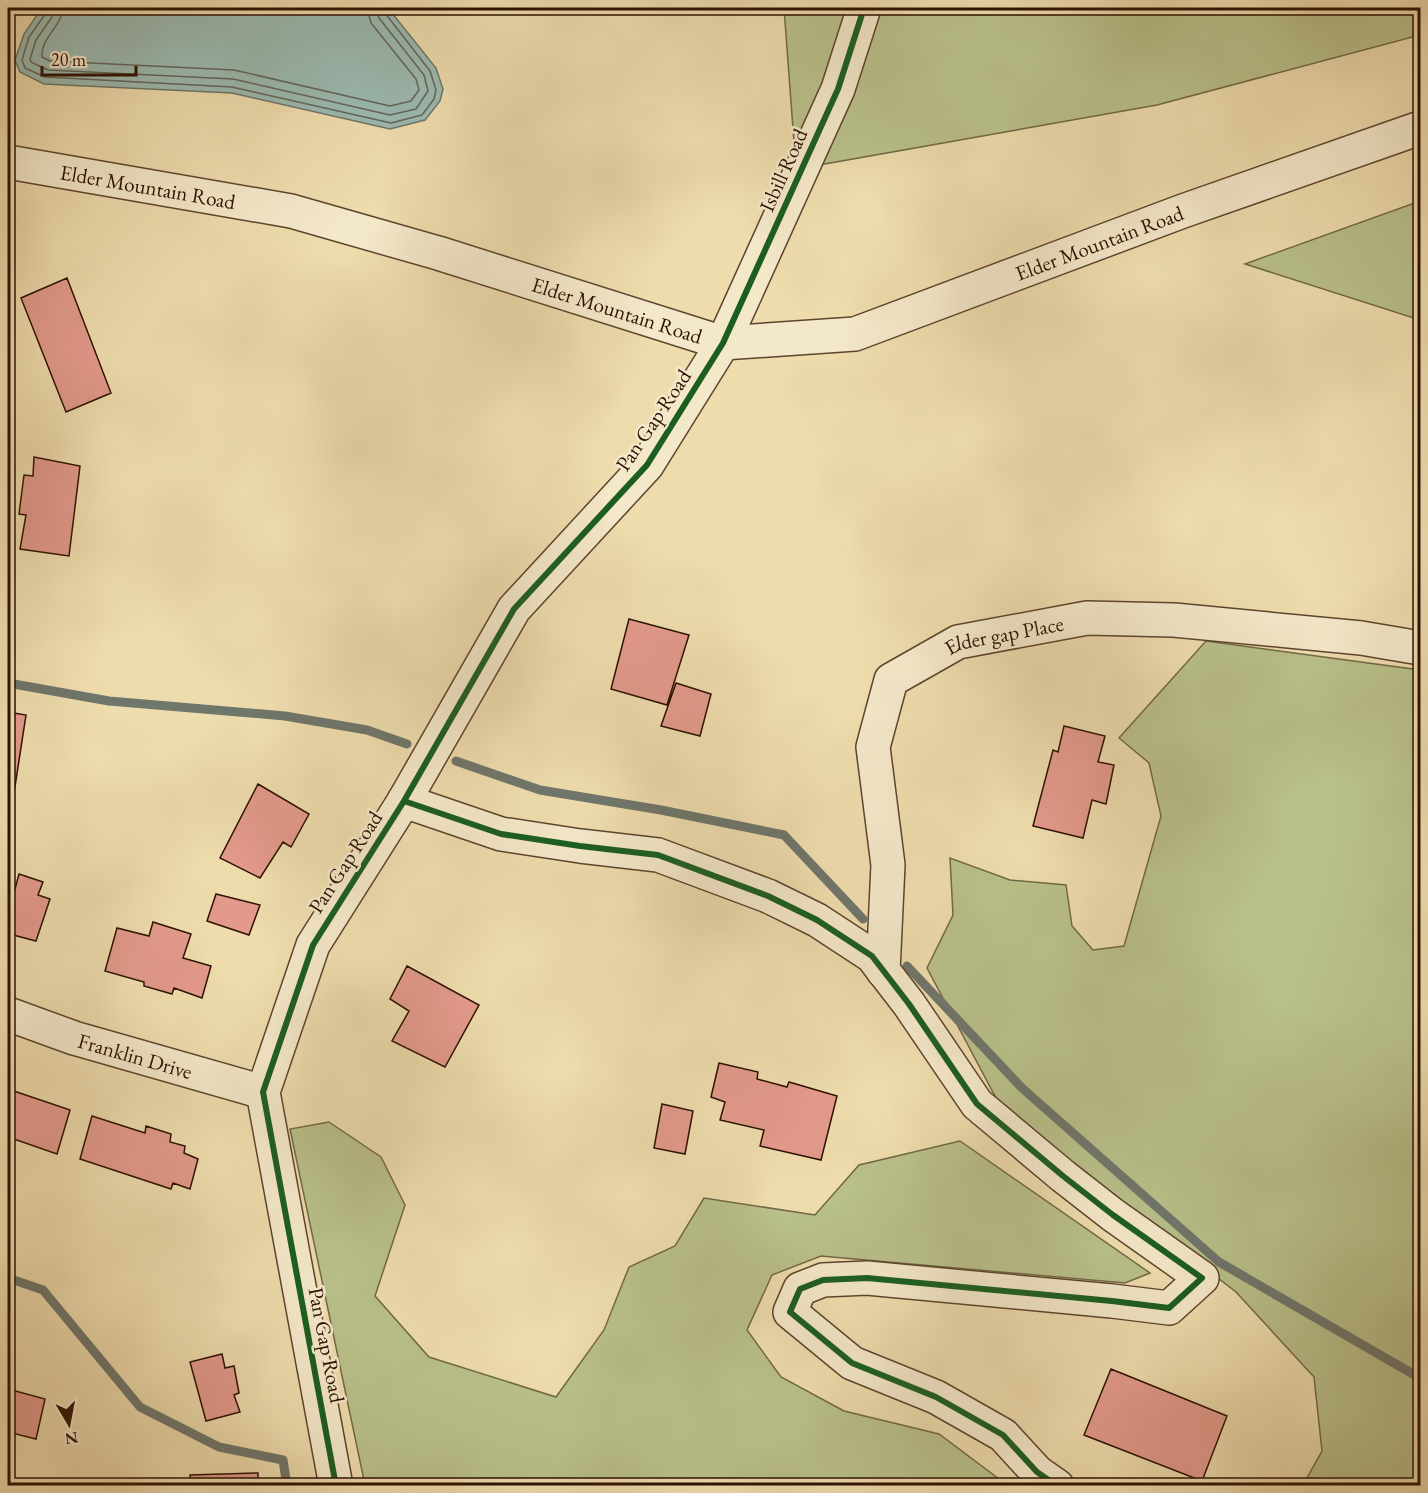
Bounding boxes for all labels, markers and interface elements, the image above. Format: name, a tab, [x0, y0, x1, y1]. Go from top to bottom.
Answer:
scale bar	[42, 39, 136, 77]
text: 20 m	[51, 48, 86, 71]
street label: Isbill Road	[753, 124, 813, 216]
street label: Elder Mountain Road	[58, 158, 238, 215]
street label: Elder Mountain Road	[1011, 199, 1187, 286]
street label: Elder Mountain Road	[528, 270, 706, 349]
street label: Pan Gap Road	[609, 364, 697, 476]
street label: Elder gap Place	[939, 609, 1066, 661]
street label: Pan Gap Road	[302, 805, 388, 918]
street label: Franklin Drive	[75, 1026, 196, 1085]
street label: Pan Gap Road	[303, 1285, 351, 1405]
north arrow	[39, 1394, 99, 1454]
text: N	[63, 1427, 80, 1450]

